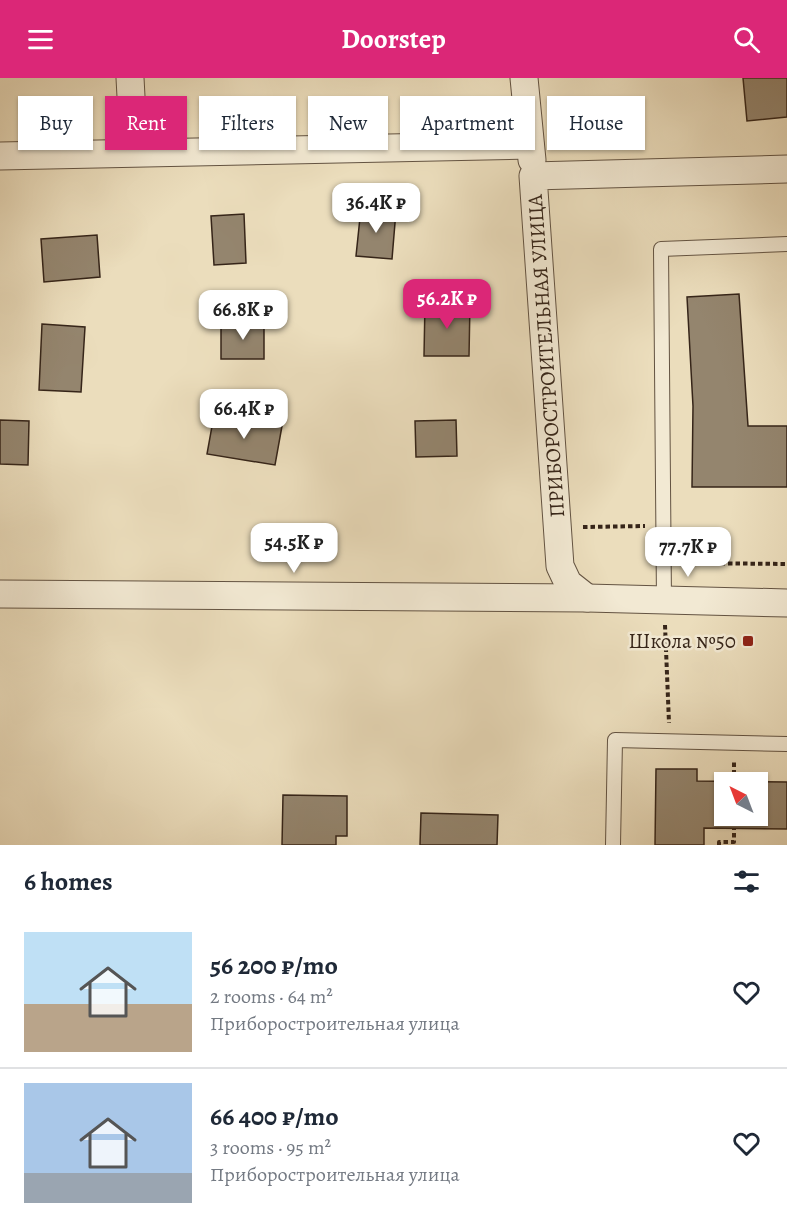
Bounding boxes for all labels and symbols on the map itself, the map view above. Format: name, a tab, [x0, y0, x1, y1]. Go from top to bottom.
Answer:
pin: 36.4K ₽	[321, 183, 431, 234]
street label: ПРИБОРОСТРОИТЕЛЬНАЯ УЛИЦА	[521, 193, 571, 518]
pin: 56.2K ₽	[392, 279, 502, 330]
pin: 66.8K ₽	[188, 290, 298, 341]
pin: 66.4K ₽	[189, 389, 299, 440]
pin: 54.5K ₽	[239, 523, 349, 574]
pin: 77.7K ₽	[633, 527, 743, 578]
place label: Школа №50	[628, 627, 736, 655]
marker: Школа №50	[741, 634, 755, 648]
north arrow	[714, 772, 768, 826]

